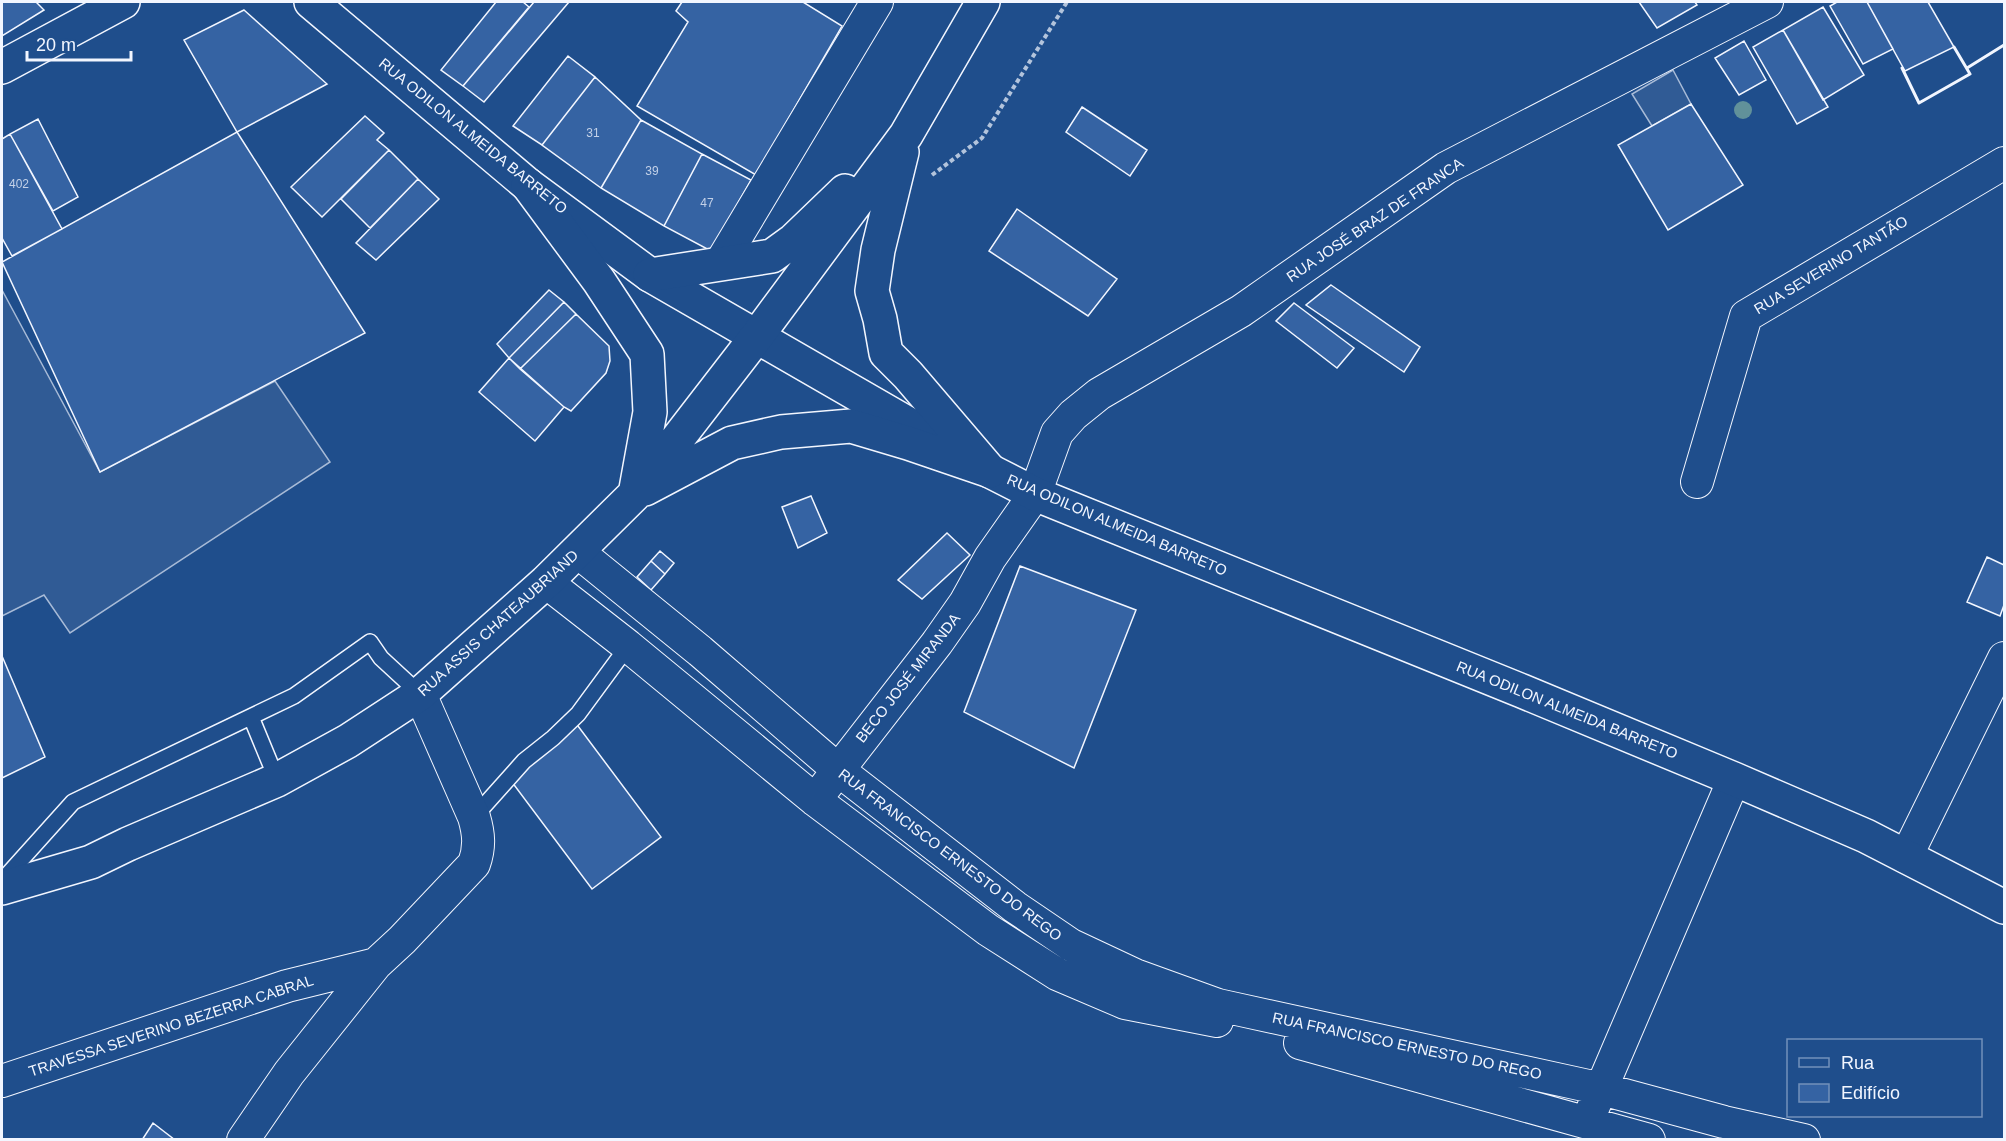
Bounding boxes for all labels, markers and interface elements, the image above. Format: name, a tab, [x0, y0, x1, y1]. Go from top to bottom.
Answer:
scale bar	[27, 24, 130, 62]
text: 20 m	[36, 35, 76, 55]
street label: RUA ODILON ALMEIDA BARRETO	[376, 54, 571, 217]
house number: 31	[586, 126, 600, 140]
street label: RUA JOSÉ BRAZ DE FRANCA	[1283, 154, 1466, 285]
house number: 39	[645, 164, 659, 178]
house number: 402	[9, 177, 29, 191]
house number: 47	[700, 196, 714, 210]
street label: RUA SEVERINO TANTÃO	[1751, 212, 1911, 317]
street label: RUA ODILON ALMEIDA BARRETO	[1005, 470, 1230, 579]
street label: RUA ASSIS CHATEAUBRIAND	[414, 546, 581, 699]
street label: BECO JOSÉ MIRANDA	[852, 610, 963, 746]
street label: RUA ODILON ALMEIDA BARRETO	[1454, 657, 1680, 762]
street label: RUA FRANCISCO ERNESTO DO REGO	[835, 765, 1065, 944]
street label: TRAVESSA SEVERINO BEZERRA CABRAL	[26, 971, 315, 1080]
street label: RUA FRANCISCO ERNESTO DO REGO	[1271, 1009, 1543, 1082]
legend	[1787, 1039, 1982, 1117]
text: Rua	[1841, 1053, 1875, 1073]
text: Edifício	[1841, 1083, 1900, 1103]

